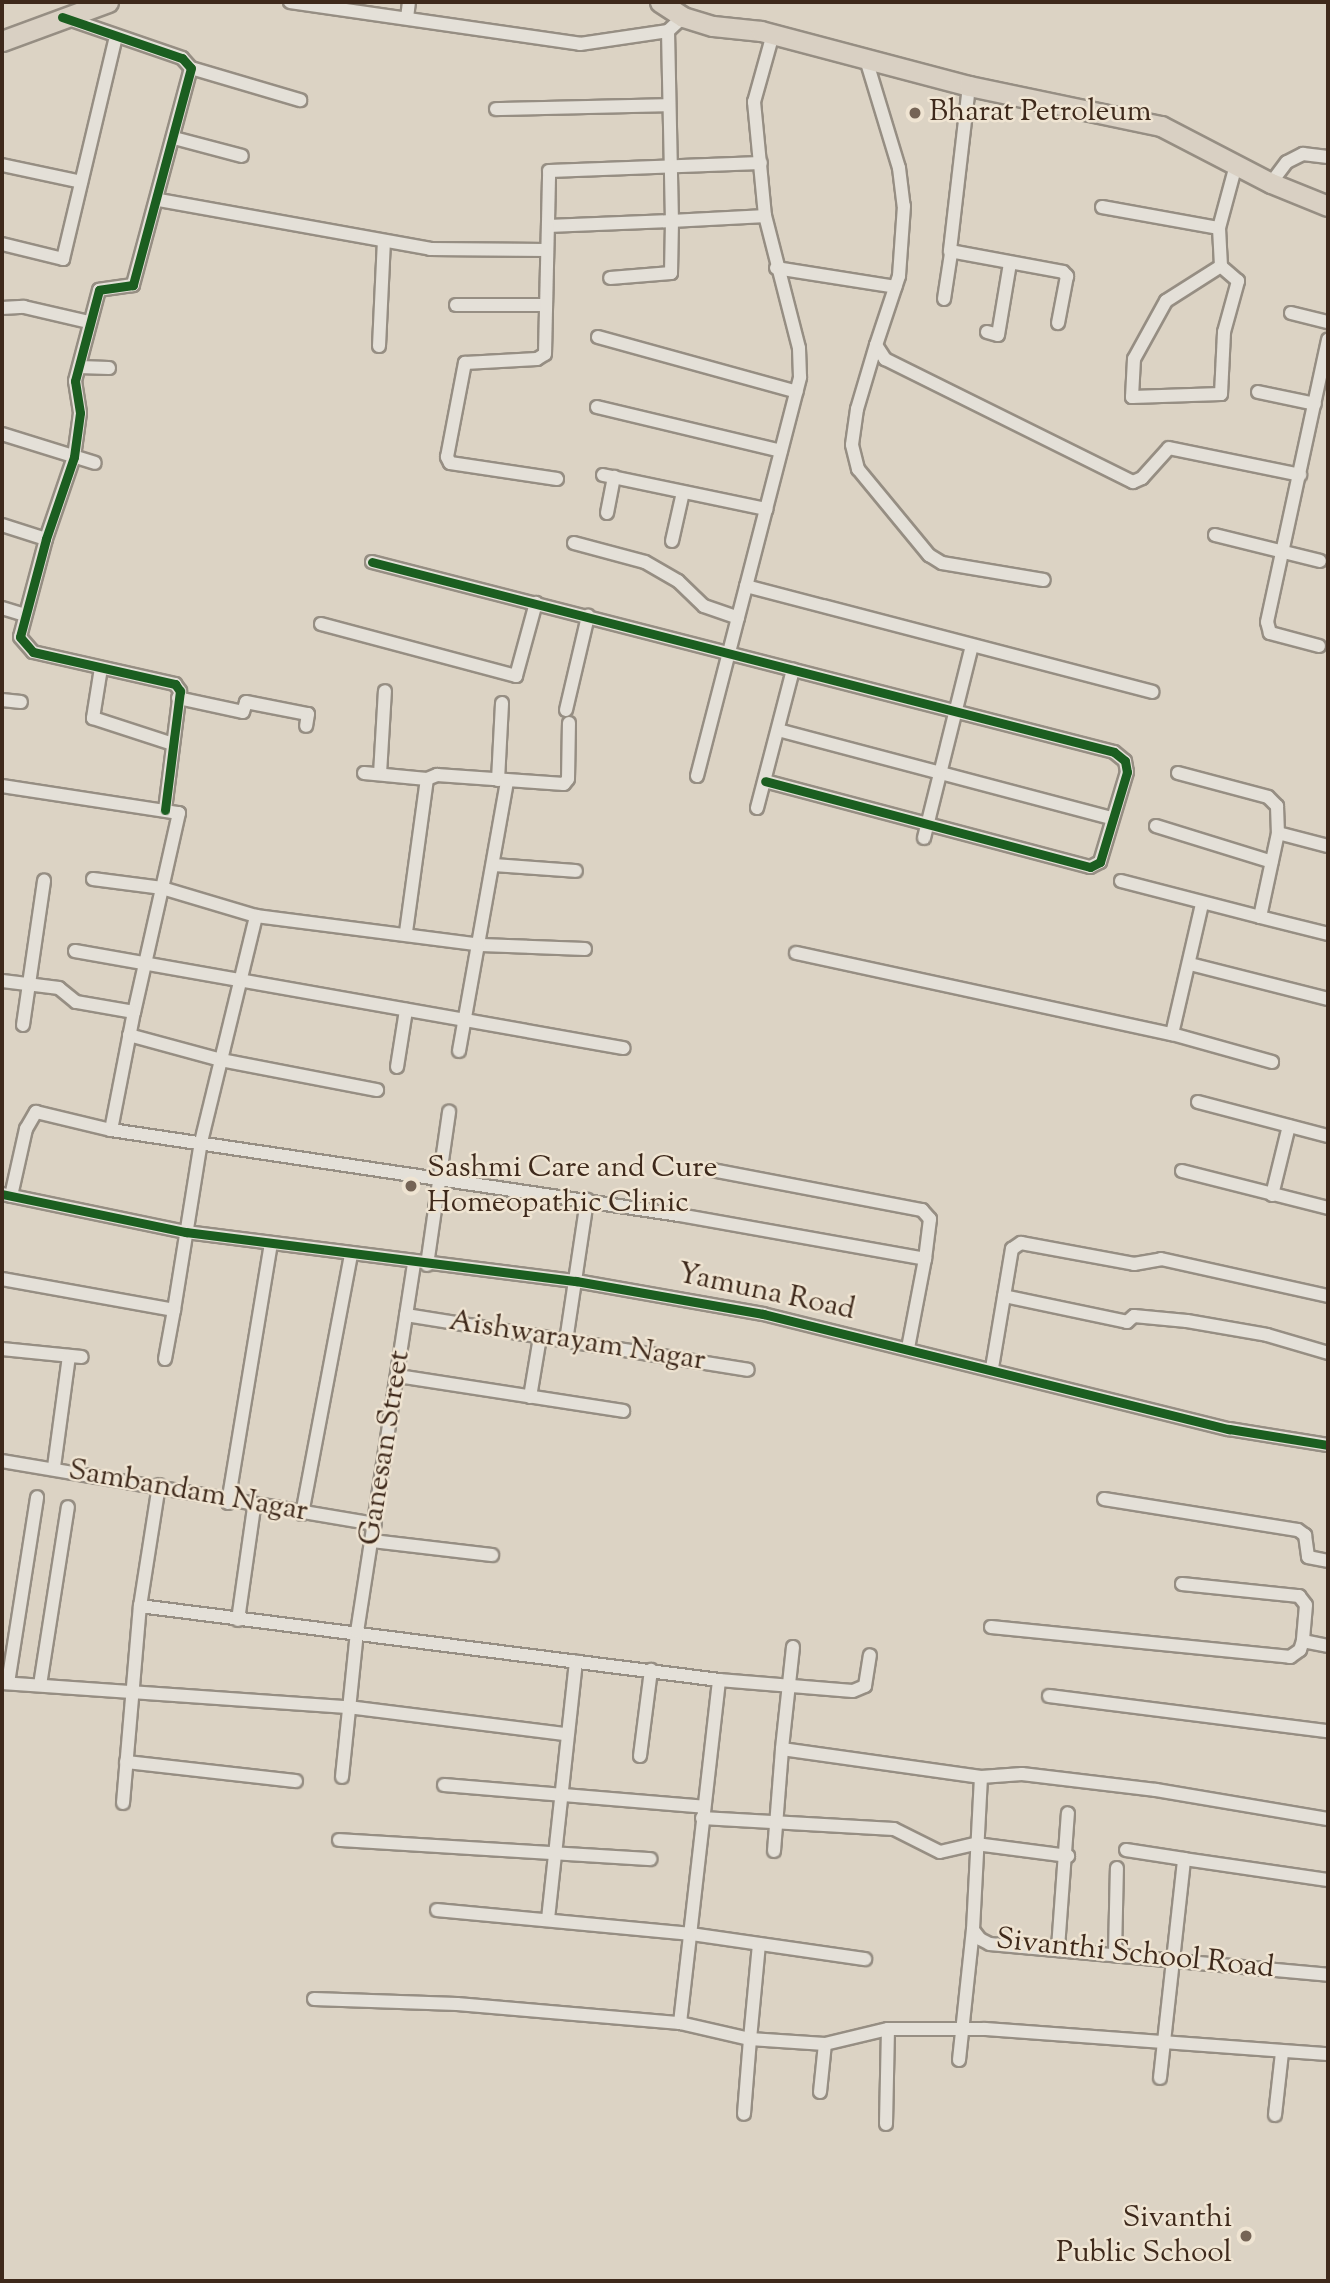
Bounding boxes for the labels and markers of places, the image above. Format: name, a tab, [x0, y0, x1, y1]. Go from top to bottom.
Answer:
place label: Bharat Petroleum	[929, 95, 1152, 131]
marker: Bharat Petroleum	[907, 105, 923, 121]
place label: Sashmi Care and Cure Homeopathic Clinic	[427, 1151, 717, 1222]
marker: Sashmi Care and Cure Homeopathic Clinic	[401, 1176, 421, 1196]
place label: Sivanthi Public School	[1056, 2201, 1232, 2272]
marker: Sivanthi Public School	[1238, 2228, 1254, 2244]

